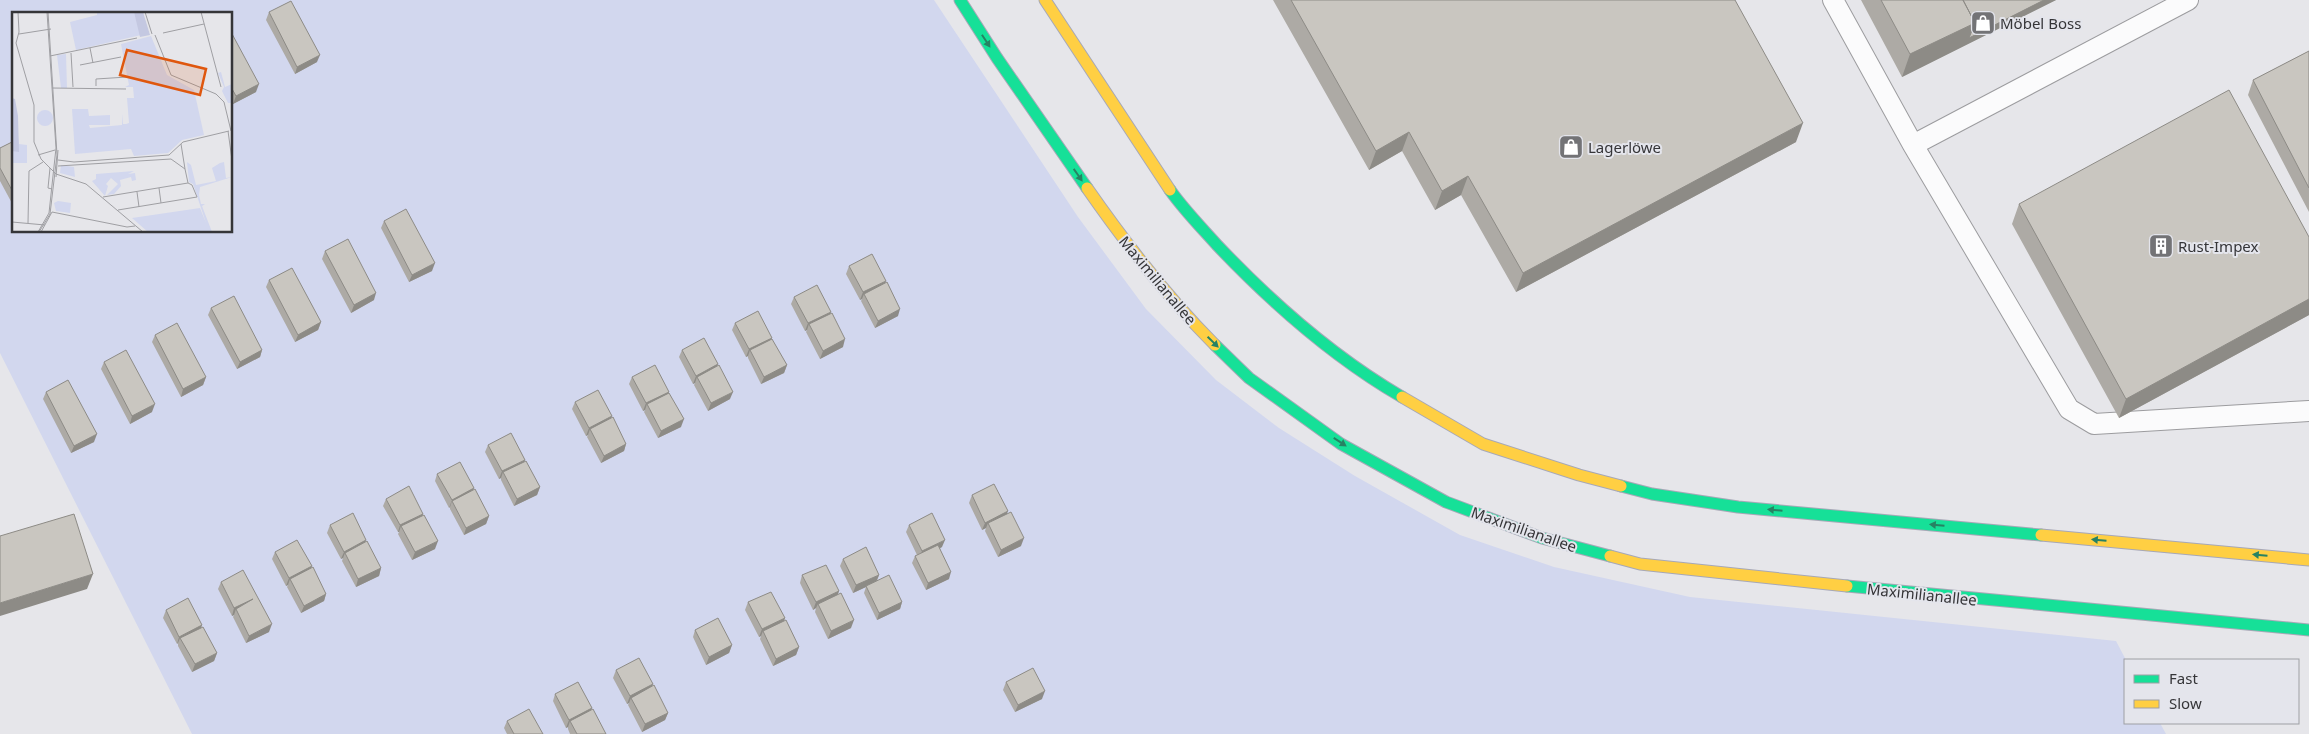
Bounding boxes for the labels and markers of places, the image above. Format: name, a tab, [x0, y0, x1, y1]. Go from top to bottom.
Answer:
shop icon: Möbel Boss	[1970, 10, 1996, 36]
place label: Möbel Boss	[2000, 13, 2081, 33]
shop icon: Lagerlöwe	[1558, 134, 1584, 160]
place label: Lagerlöwe	[1588, 137, 1661, 157]
building icon: Rust-Impex	[2148, 233, 2174, 259]
place label: Rust-Impex	[2178, 236, 2259, 256]

